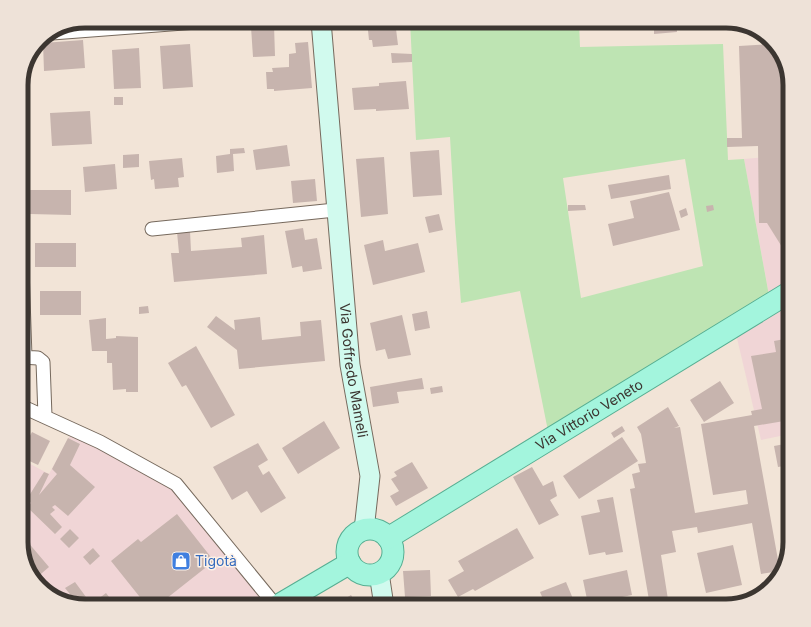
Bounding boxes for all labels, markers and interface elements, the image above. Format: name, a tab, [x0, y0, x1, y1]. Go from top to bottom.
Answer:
street label: Via Goffredo Mameli	[337, 303, 372, 439]
street label: Via Vittorio Veneto	[532, 375, 646, 454]
shop icon: Tigotà	[170, 550, 192, 572]
place label: Tigotà	[195, 552, 237, 569]

